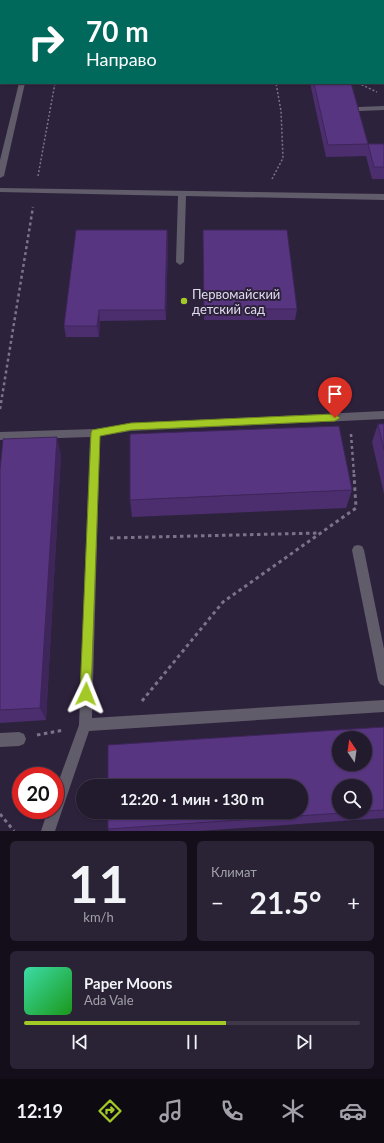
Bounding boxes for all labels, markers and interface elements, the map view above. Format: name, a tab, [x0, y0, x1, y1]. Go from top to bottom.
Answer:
text: 70 m	[86, 14, 149, 48]
icon: right	[20, 16, 72, 68]
text: Направо	[86, 48, 157, 70]
place label: Первомайский детский сад	[192, 286, 280, 317]
marker: Первомайский детский сад	[179, 296, 189, 306]
pin	[318, 377, 352, 418]
icon: arrive	[324, 383, 346, 405]
position arrow	[65, 673, 107, 715]
north arrow	[332, 731, 372, 771]
map controls	[332, 731, 372, 819]
speed limit sign: 20	[12, 767, 64, 819]
button: search	[332, 779, 372, 819]
text: 12:20 · 1 мин · 130 m	[120, 790, 264, 808]
text: 11	[68, 852, 129, 914]
text: Климат	[211, 864, 257, 880]
text: 21.5°	[250, 884, 321, 920]
text: −	[211, 889, 224, 916]
text: +	[347, 889, 360, 916]
text: km/h	[83, 909, 114, 925]
text: Paper Moons	[84, 974, 172, 992]
text: Ada Vale	[84, 992, 134, 1008]
icon: previous	[69, 1031, 91, 1053]
icon: pause	[181, 1031, 203, 1053]
icon: next	[293, 1031, 315, 1053]
icon: directions	[96, 1097, 124, 1125]
icon: music	[157, 1097, 185, 1125]
icon: phone	[218, 1097, 246, 1125]
icon: climate	[279, 1097, 307, 1125]
icon: car	[339, 1097, 367, 1125]
text: 12:19	[16, 1100, 63, 1122]

